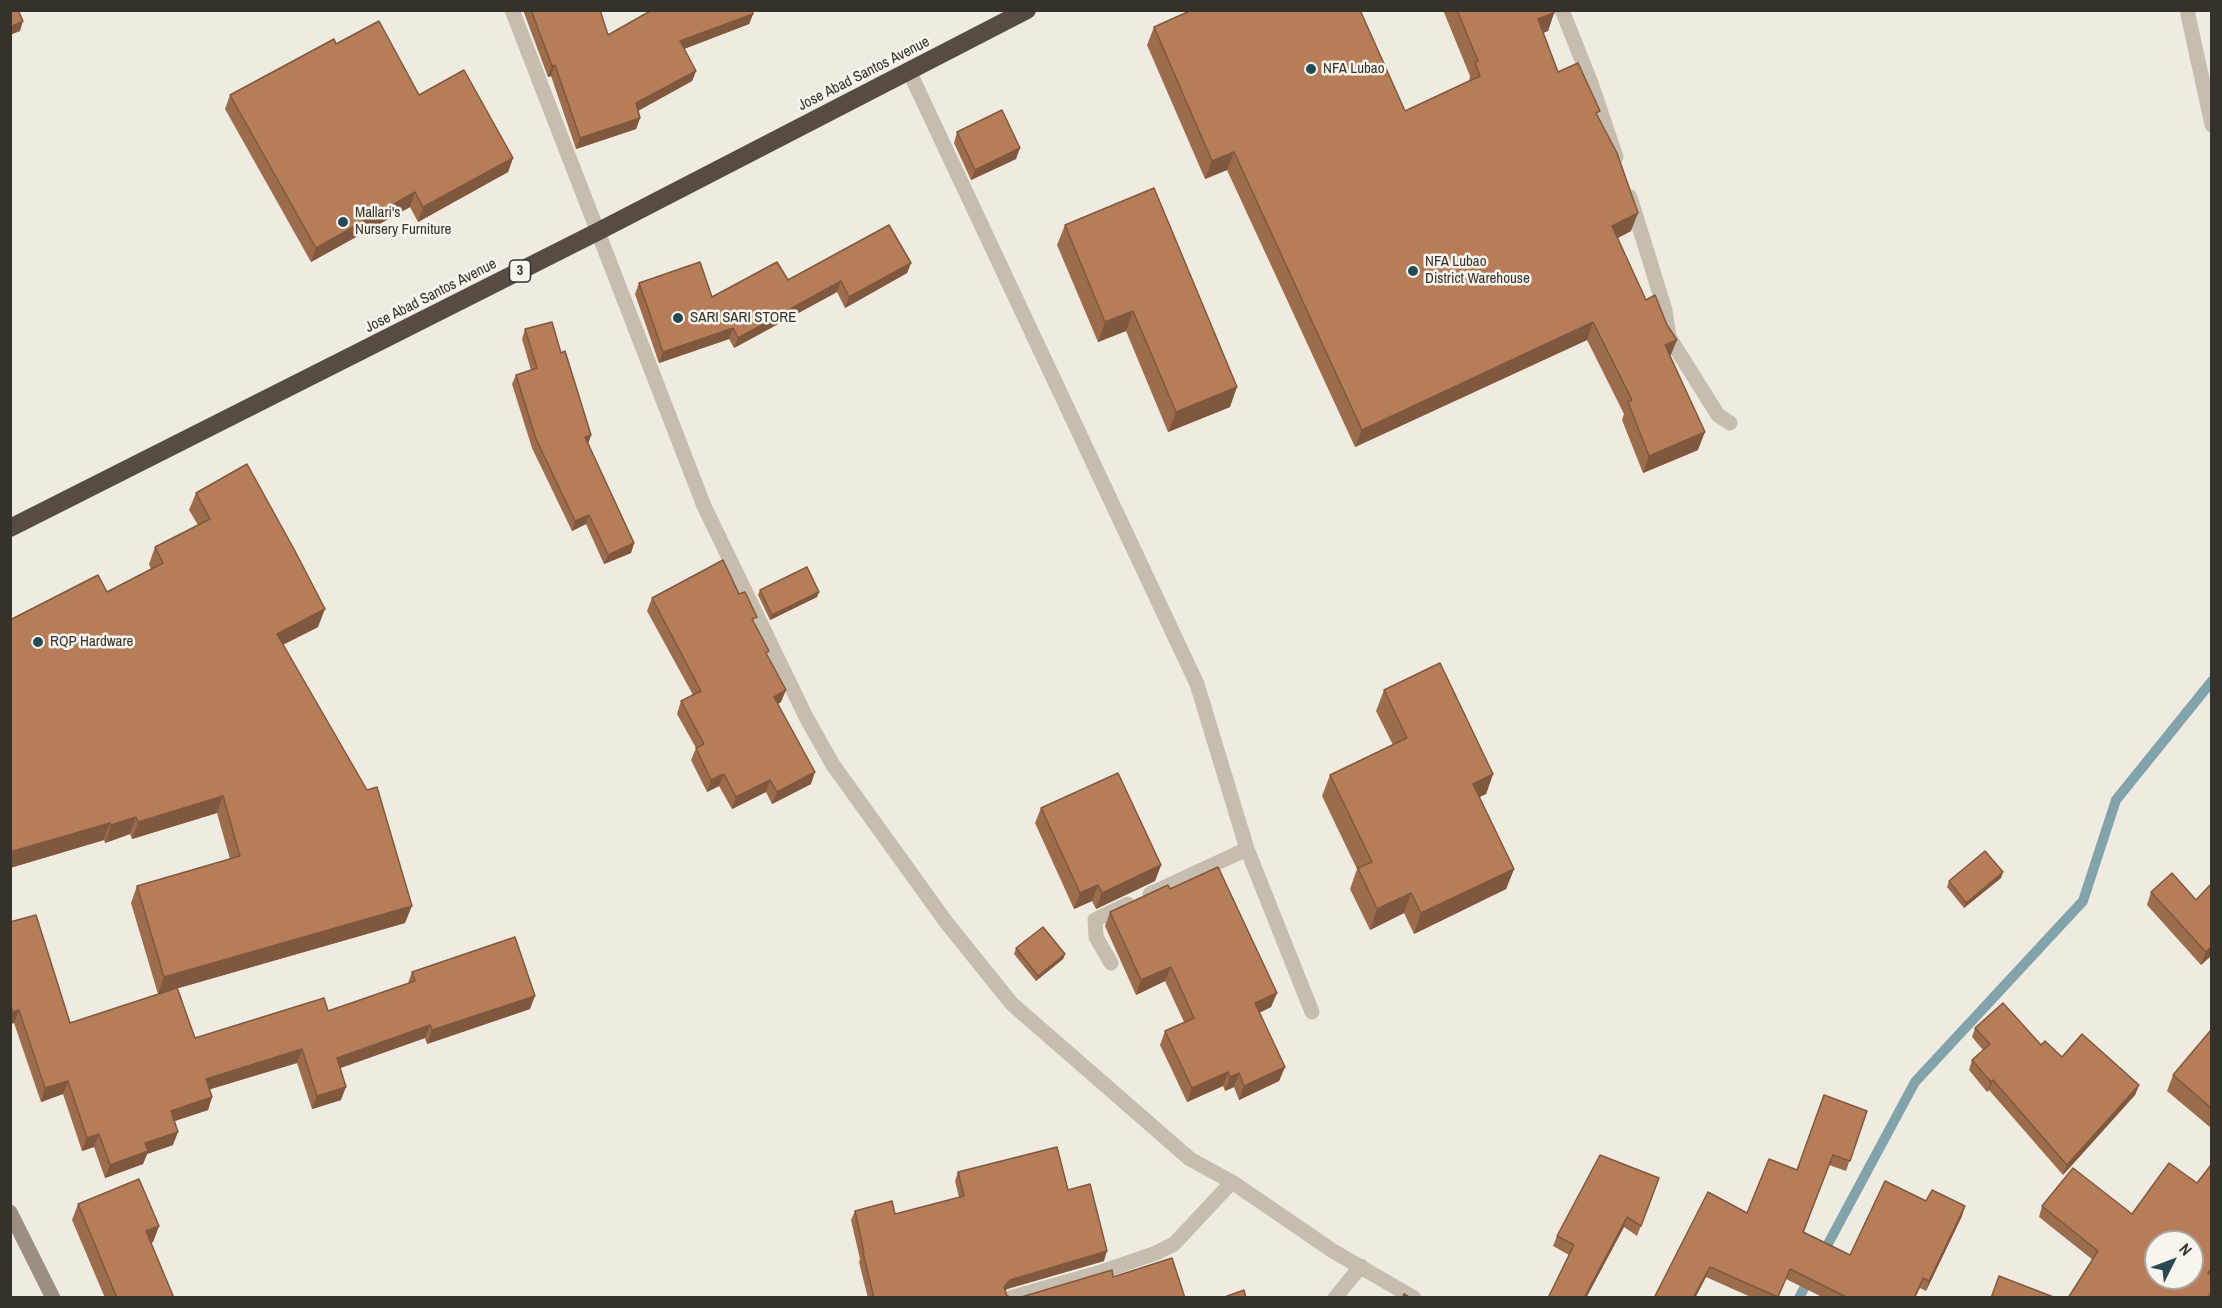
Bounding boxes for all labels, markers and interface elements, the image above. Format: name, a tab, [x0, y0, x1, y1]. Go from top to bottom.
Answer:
street label: Jose Abad Santos Avenue	[795, 33, 933, 115]
place label: NFA Lubao	[1323, 60, 1385, 78]
marker: NFA Lubao	[1304, 62, 1318, 76]
place label: Mallari's Nursery Furniture	[355, 204, 451, 239]
marker: Mallari's Nursery Furniture	[336, 215, 350, 229]
place label: NFA Lubao District Warehouse	[1425, 253, 1530, 288]
street label: Jose Abad Santos Avenue	[362, 255, 500, 337]
road number: 3	[510, 260, 530, 282]
marker: NFA Lubao District Warehouse	[1406, 264, 1420, 278]
place label: SARI SARI STORE	[690, 309, 796, 327]
marker: SARI SARI STORE	[671, 311, 685, 325]
place label: RQP Hardware	[50, 633, 133, 651]
marker: RQP Hardware	[31, 635, 45, 649]
north arrow	[2144, 1230, 2204, 1290]
text: N	[2175, 1238, 2197, 1260]

